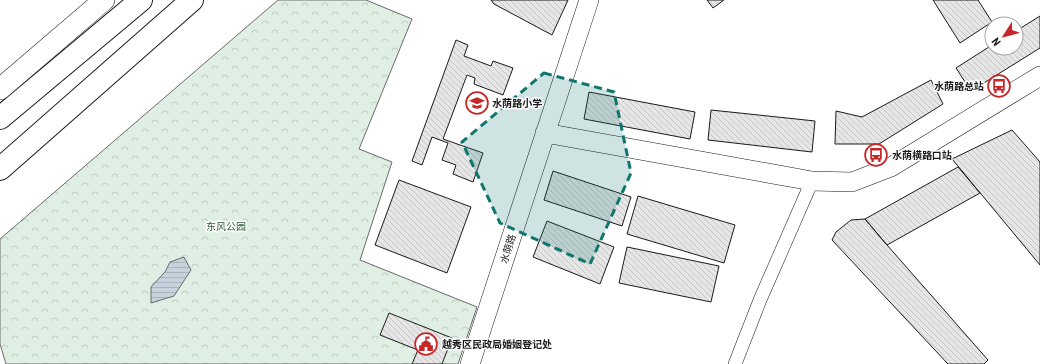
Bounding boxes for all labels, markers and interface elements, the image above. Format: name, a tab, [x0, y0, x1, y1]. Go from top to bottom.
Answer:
north arrow	[984, 16, 1024, 56]
text: N	[989, 35, 1004, 48]
bus stop icon: 水荫路总站	[986, 73, 1012, 99]
place label: 水荫路总站	[934, 81, 984, 92]
school or university icon: 水荫路小学	[464, 90, 490, 116]
place label: 水荫路小学	[492, 98, 542, 109]
bus stop icon: 水荫横路口站	[863, 142, 889, 168]
place label: 水荫横路口站	[892, 149, 952, 161]
park label: 东风公园	[206, 221, 246, 232]
street label: 水荫路	[498, 233, 518, 265]
public building icon: 越秀区民政局婚姻登记处	[413, 331, 439, 357]
place label: 越秀区民政局婚姻登记处	[442, 338, 552, 350]

